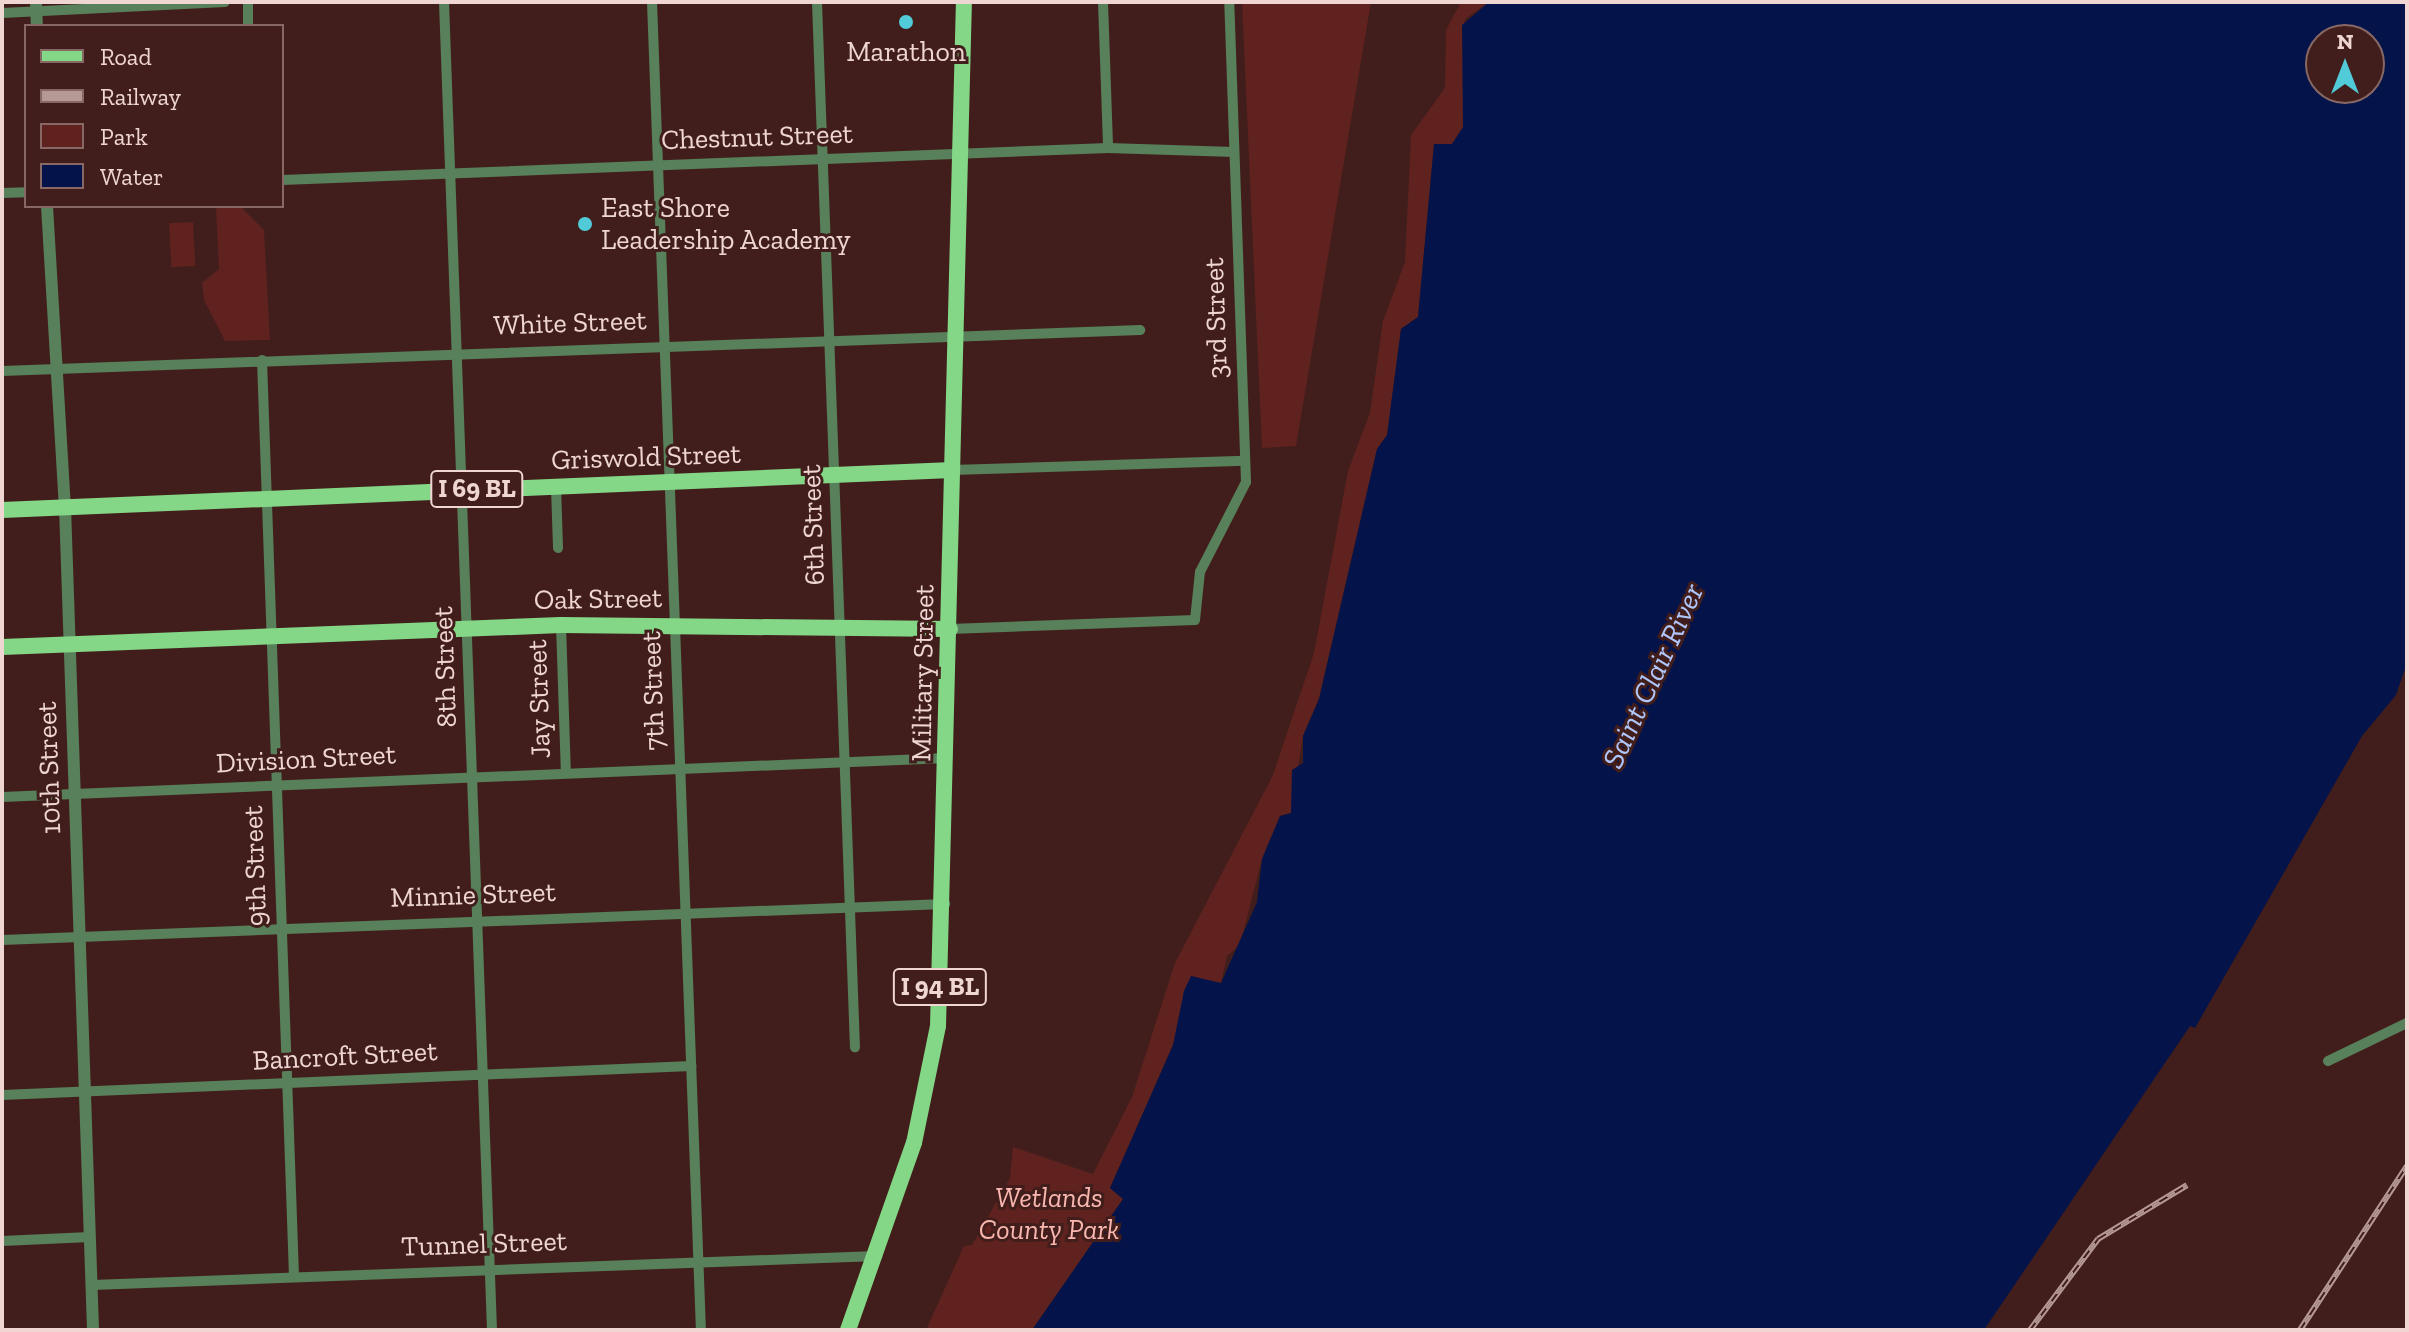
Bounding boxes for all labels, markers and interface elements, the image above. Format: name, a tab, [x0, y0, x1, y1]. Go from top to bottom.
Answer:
marker: Marathon	[897, 13, 915, 31]
legend	[24, 24, 284, 208]
north arrow	[2305, 24, 2385, 104]
text: N	[2337, 28, 2353, 55]
place label: Marathon	[846, 35, 966, 69]
text: Road	[100, 42, 152, 71]
text: Railway	[100, 82, 181, 111]
street label: Chestnut Street	[661, 117, 853, 157]
text: Park	[100, 122, 148, 151]
text: Water	[100, 162, 163, 191]
place label: East Shore Leadership Academy	[601, 191, 851, 257]
marker: East Shore Leadership Academy	[576, 215, 594, 233]
street label: 3rd Street	[1197, 257, 1235, 379]
street label: White Street	[493, 304, 647, 342]
street label: Griswold Street	[551, 437, 741, 477]
street label: 6th Street	[794, 464, 832, 586]
road number: I 69 BL	[429, 467, 525, 511]
water label: Saint Clair River	[1594, 578, 1712, 774]
street label: Oak Street	[533, 581, 663, 617]
street label: Military Street	[905, 584, 941, 762]
street label: 8th Street	[426, 606, 464, 728]
street label: 7th Street	[634, 631, 672, 751]
street label: Jay Street	[520, 639, 558, 759]
street label: 10th Street	[30, 701, 68, 835]
street label: Division Street	[215, 738, 397, 780]
street label: 9th Street	[236, 805, 274, 927]
street label: Minnie Street	[390, 875, 556, 915]
road number: I 94 BL	[892, 965, 988, 1009]
street label: Bancroft Street	[252, 1034, 438, 1078]
park label: Wetlands County Park	[979, 1181, 1119, 1247]
street label: Tunnel Street	[401, 1224, 567, 1264]

